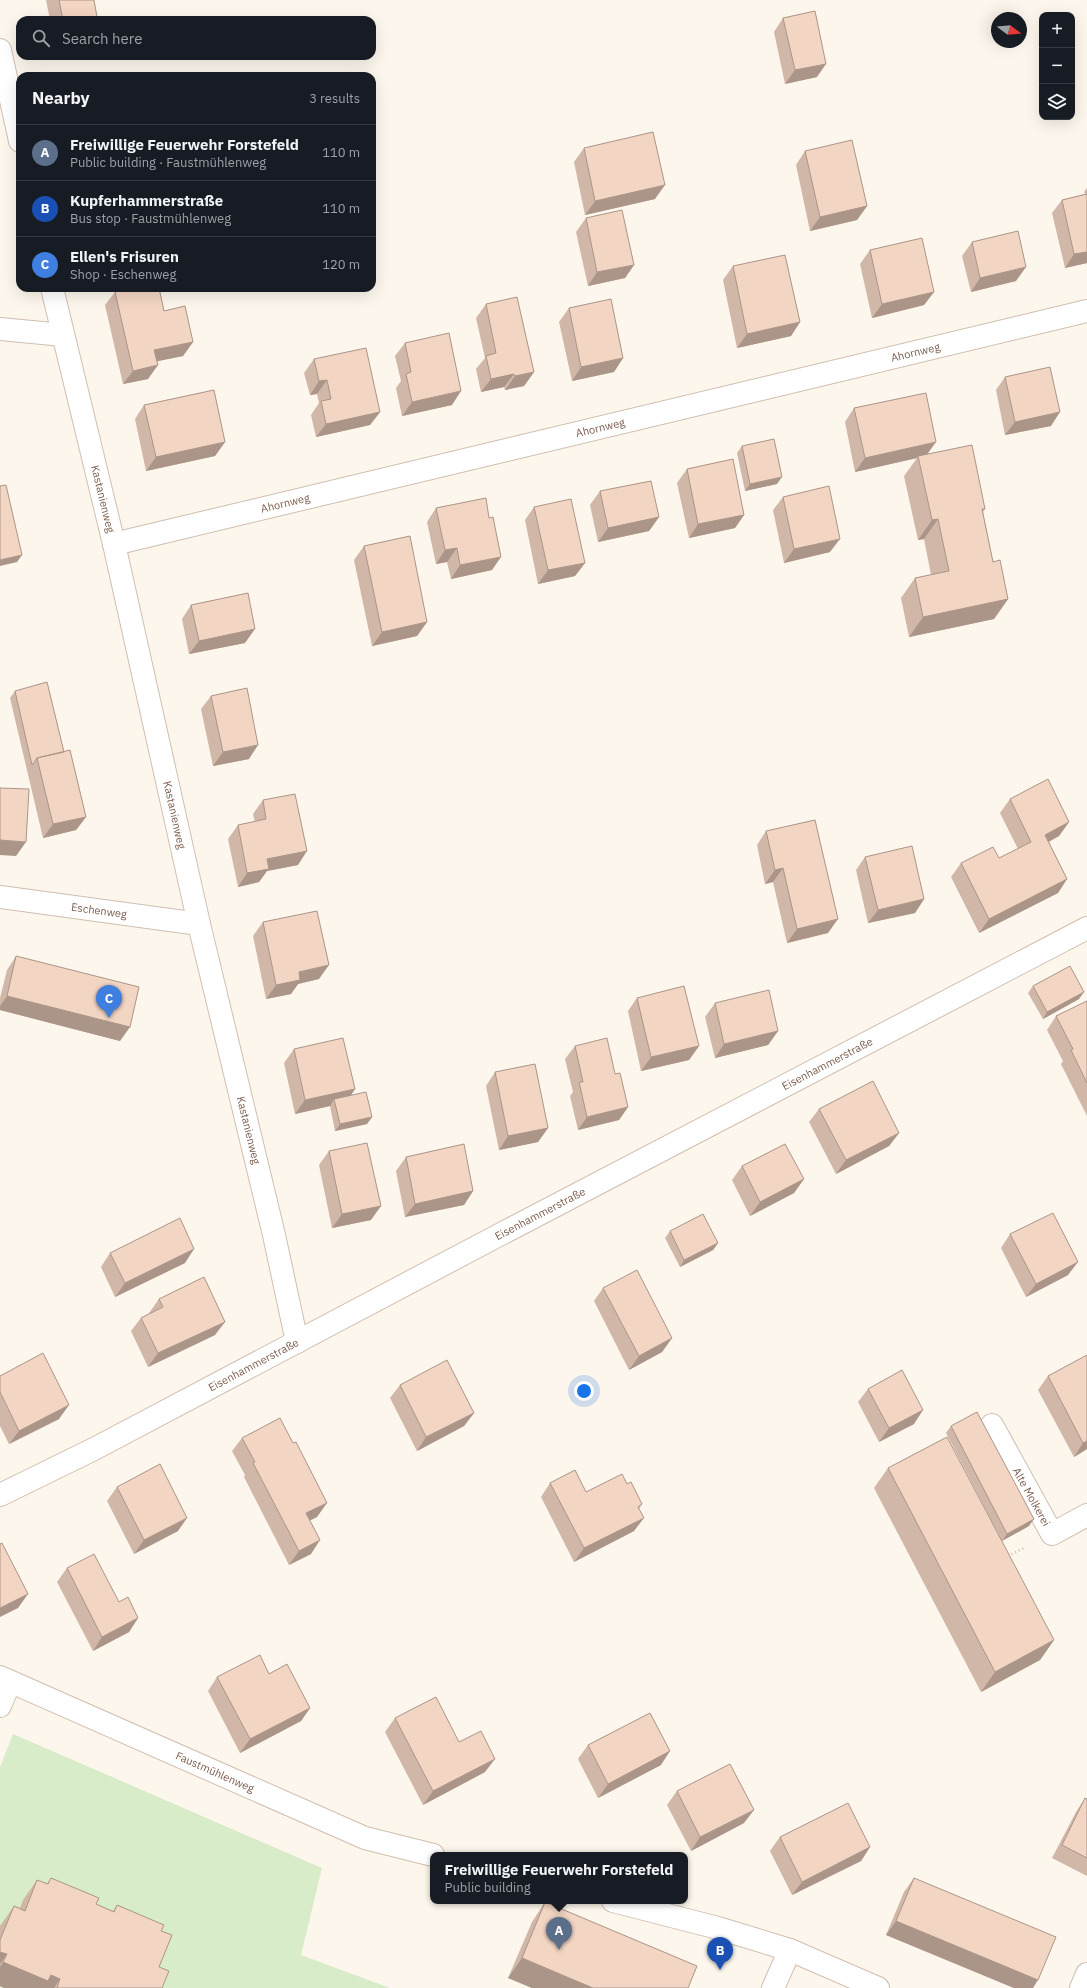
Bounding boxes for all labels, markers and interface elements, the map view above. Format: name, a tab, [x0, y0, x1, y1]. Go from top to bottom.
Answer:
north arrow	[991, 12, 1027, 48]
map controls	[1039, 12, 1075, 120]
button: +	[1039, 12, 1075, 48]
search box	[16, 16, 376, 60]
icon: search	[30, 27, 52, 49]
text: Search here	[62, 29, 142, 48]
button: −	[1039, 48, 1075, 84]
button: layers	[1039, 84, 1075, 120]
text: Nearby	[32, 87, 90, 109]
text: 3 results	[309, 90, 360, 107]
text: Freiwillige Feuerwehr Forstefeld	[70, 135, 299, 154]
text: A	[41, 144, 49, 161]
text: 110 m	[322, 144, 360, 161]
text: Public building · Faustmühlenweg	[70, 154, 266, 171]
text: Kupferhammerstraße	[70, 191, 223, 210]
text: B	[41, 200, 49, 217]
text: 110 m	[322, 200, 360, 217]
text: Bus stop · Faustmühlenweg	[70, 210, 231, 227]
text: Ellen's Frisuren	[70, 247, 179, 266]
text: C	[41, 256, 49, 273]
text: 120 m	[322, 256, 360, 273]
text: Shop · Eschenweg	[70, 266, 176, 283]
street label: Ahornweg	[889, 339, 941, 365]
street label: Ahornweg	[574, 415, 626, 440]
street label: Kastanienweg	[88, 464, 118, 534]
street label: Ahornweg	[259, 490, 311, 516]
street label: Kastanienweg	[160, 780, 189, 850]
street label: Eschenweg	[70, 900, 128, 921]
pin: C	[96, 985, 122, 1018]
street label: Eisenhammerstraße	[780, 1034, 875, 1093]
street label: Kastanienweg	[234, 1095, 264, 1166]
street label: Eisenhammerstraße	[492, 1184, 588, 1243]
street label: Eisenhammerstraße	[206, 1335, 301, 1394]
your location	[574, 1381, 594, 1401]
street label: Alte Molkerei	[1010, 1465, 1053, 1529]
street label: Faustmühlenweg	[173, 1748, 257, 1795]
popup	[430, 1852, 688, 1904]
text: Freiwillige Feuerwehr Forstefeld	[445, 1860, 673, 1879]
text: Public building	[445, 1879, 531, 1896]
pin: A	[546, 1917, 572, 1950]
pin: B	[707, 1937, 733, 1970]

